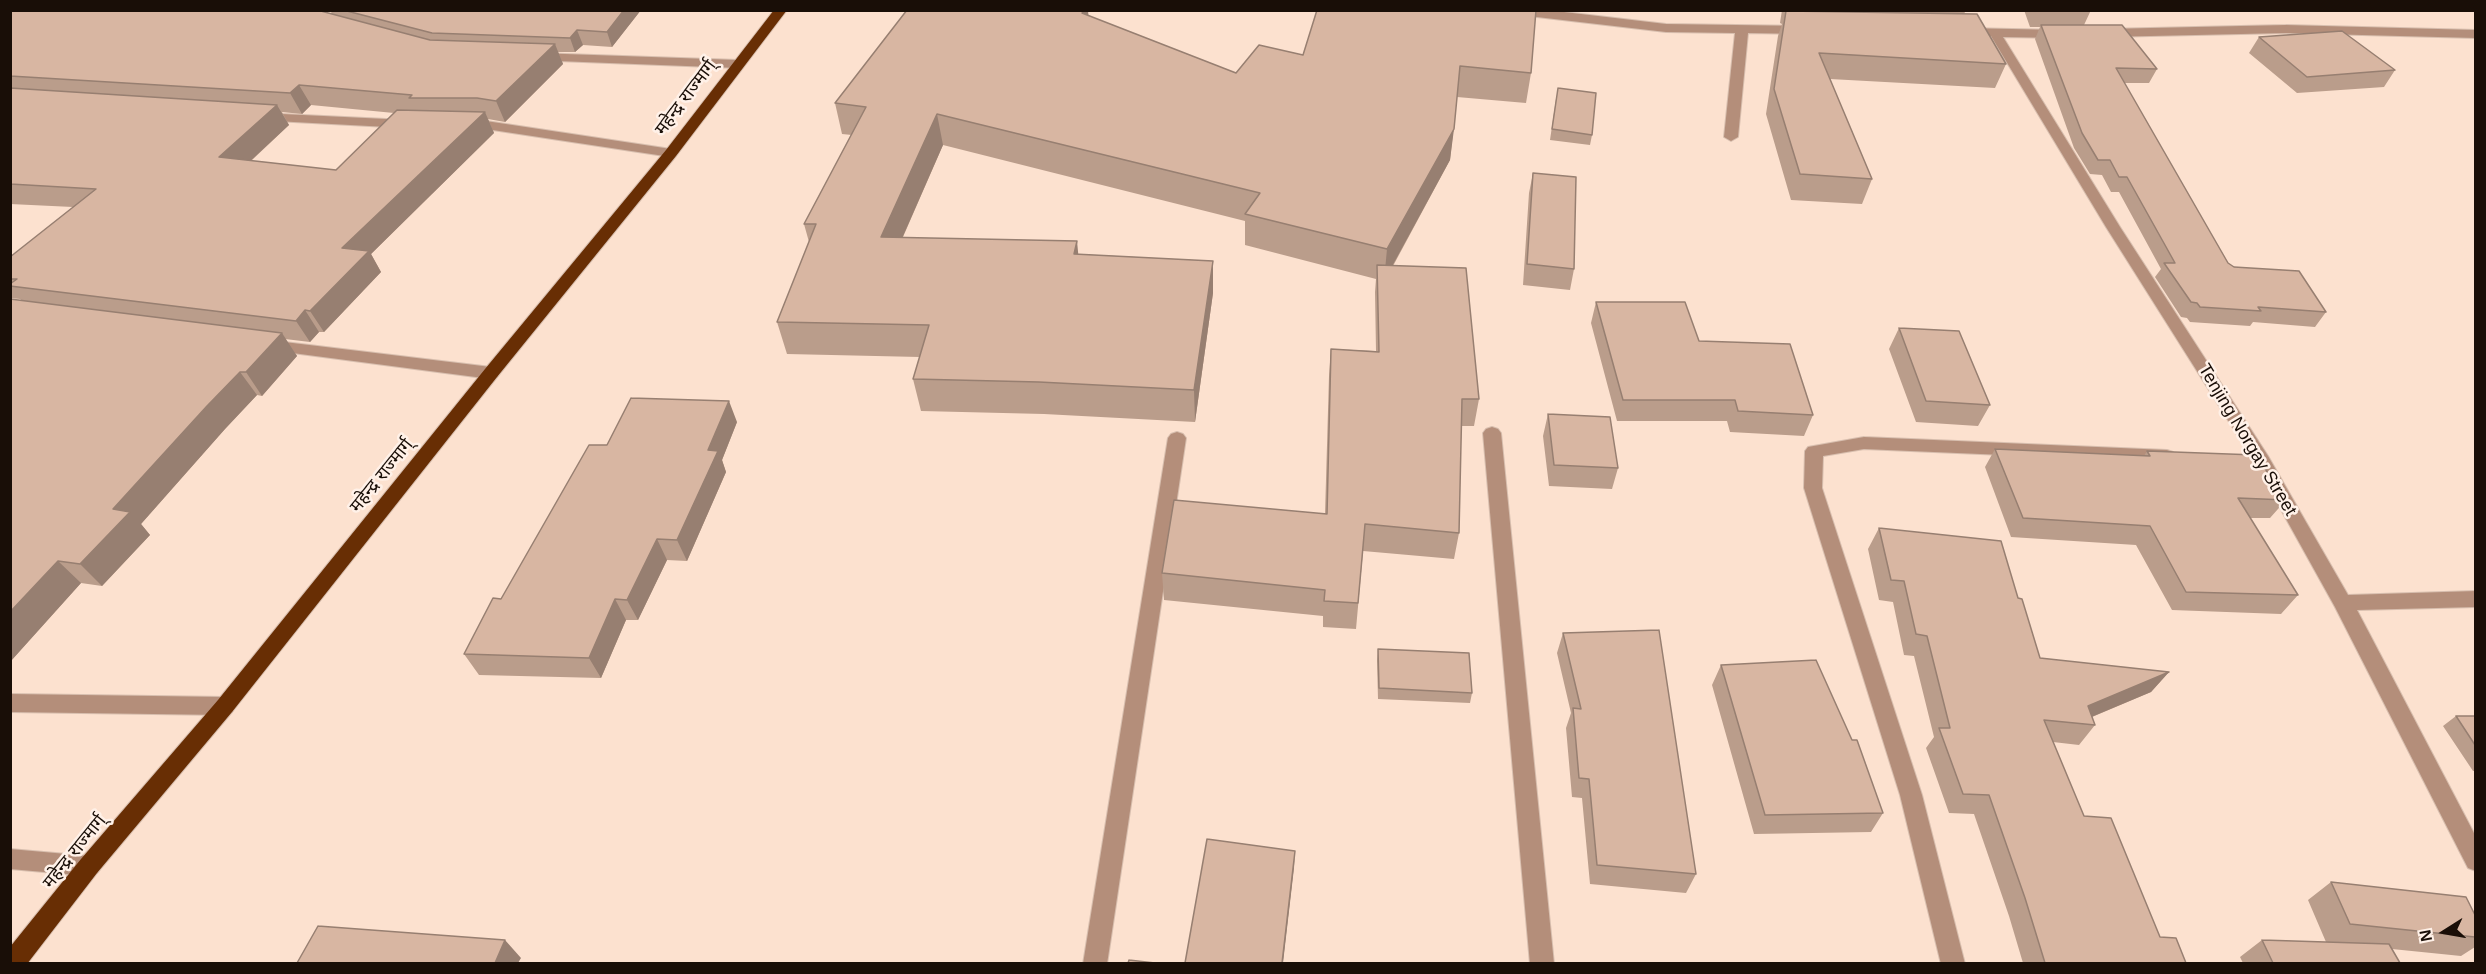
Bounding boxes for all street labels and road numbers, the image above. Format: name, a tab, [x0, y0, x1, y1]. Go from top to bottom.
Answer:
street label: महेन्द्र राज्मार्ग्	[651, 56, 721, 140]
street label: Tenjing Norgay Street	[2193, 360, 2301, 520]
street label: महेन्द्र राज्मार्ग्	[346, 435, 418, 517]
street label: महेन्द्र राज्मार्ग्	[39, 811, 111, 893]

